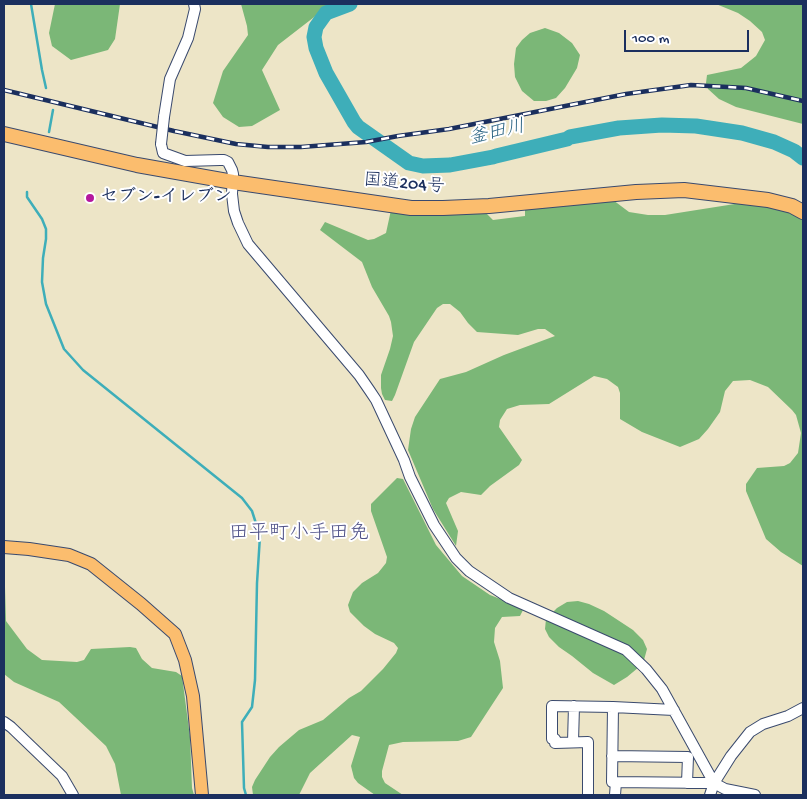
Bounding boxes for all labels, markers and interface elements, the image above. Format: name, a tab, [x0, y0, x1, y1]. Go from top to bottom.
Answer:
scale bar	[627, 20, 752, 52]
text: 100 m	[632, 30, 669, 48]
water label: 釜田川	[467, 116, 527, 152]
street label: 国道204号	[362, 171, 446, 199]
place label: セブン-イレブン	[100, 187, 232, 209]
marker: セブン-イレブン	[84, 192, 96, 204]
district label: 田平町小手田免	[229, 523, 369, 547]

